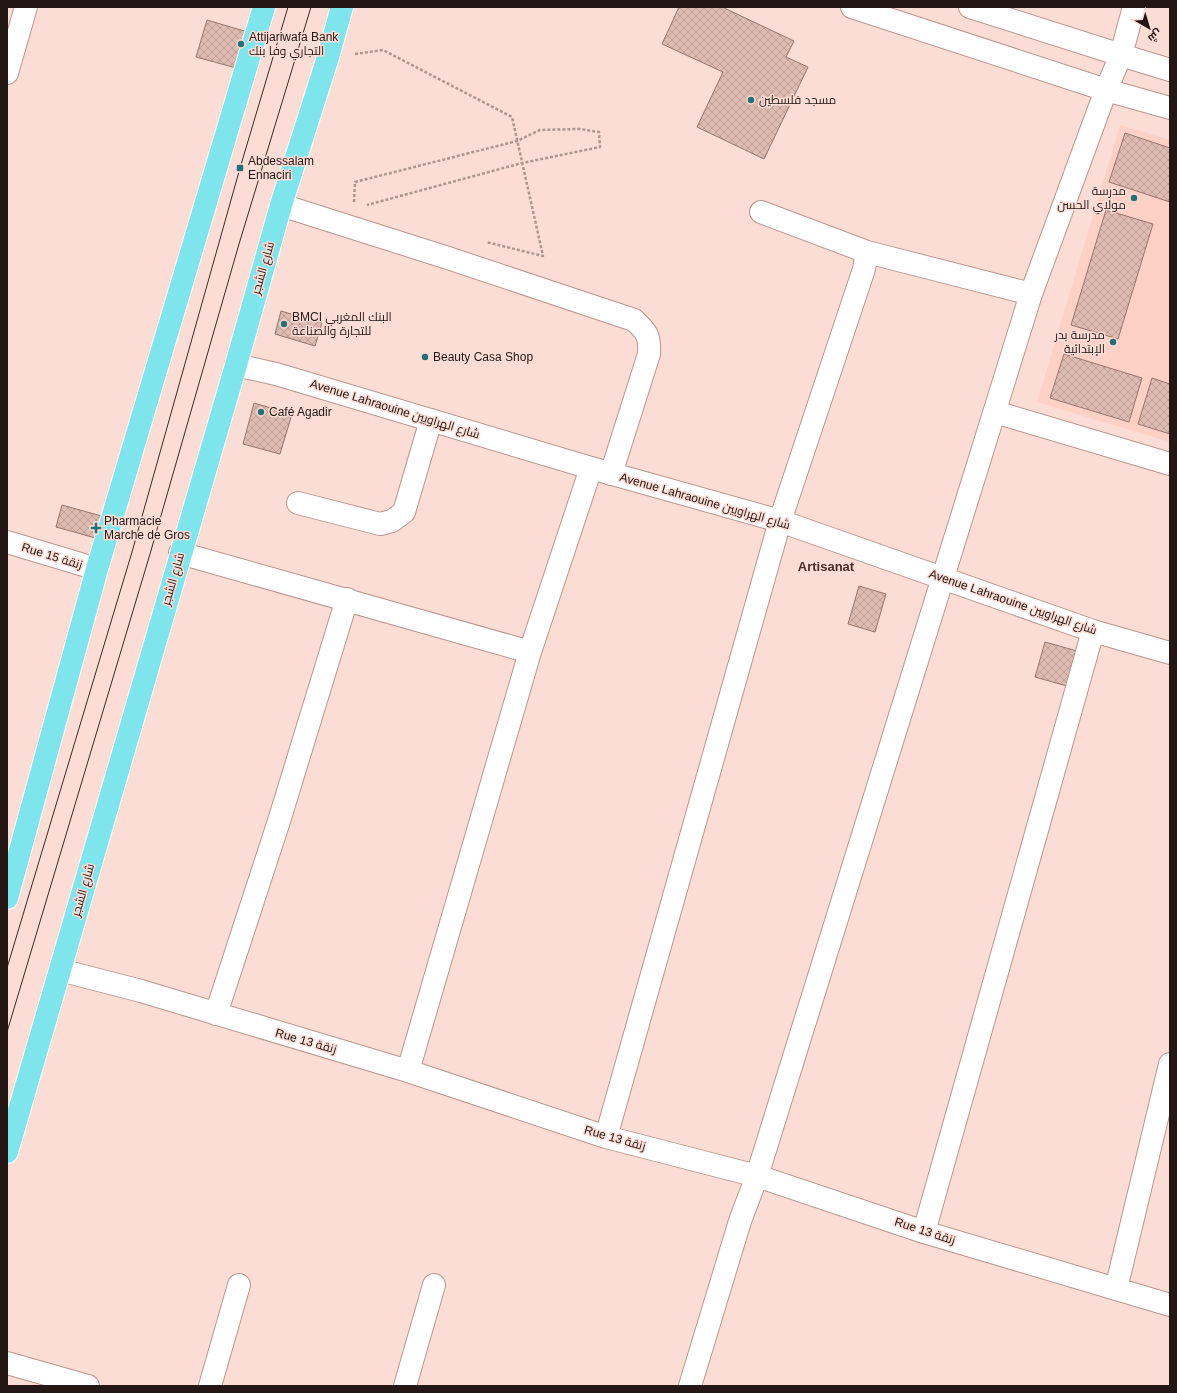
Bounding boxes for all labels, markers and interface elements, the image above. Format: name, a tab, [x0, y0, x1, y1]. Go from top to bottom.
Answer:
north arrow	[1129, 8, 1169, 48]
text: ش	[1145, 26, 1164, 45]
place label: Attijariwafa Bank التجاري وفا بنك	[249, 30, 339, 61]
marker: Attijariwafa Bank التجاري وفا بنك	[236, 39, 246, 49]
place label: مسجد فلسطين	[759, 93, 836, 107]
marker: مسجد فلسطين	[746, 95, 756, 105]
place label: Abdessalam Ennaciri	[248, 154, 314, 182]
marker: Abdessalam Ennaciri	[235, 163, 245, 173]
place label: مدرسة مولاي الحسن	[1057, 184, 1126, 215]
marker: مدرسة مولاي الحسن	[1129, 193, 1139, 203]
street label: شارع الشجر	[249, 240, 278, 297]
place label: BMCI البنك المغربي للتجارة والصناعة	[292, 310, 392, 338]
marker: BMCI البنك المغربي للتجارة والصناعة	[279, 319, 289, 329]
place label: مدرسة بدر الإبتدائية	[1054, 328, 1105, 356]
marker: مدرسة بدر الإبتدائية	[1108, 337, 1118, 347]
place label: Beauty Casa Shop	[433, 350, 533, 364]
marker: Beauty Casa Shop	[420, 352, 430, 362]
street label: Avenue Lahraouine شارع الهراويين	[308, 376, 482, 443]
place label: Café Agadir	[269, 405, 332, 419]
marker: Café Agadir	[256, 407, 266, 417]
street label: Avenue Lahraouine شارع الهراويين	[618, 470, 792, 533]
place label: Pharmacie Marche de Gros	[104, 514, 190, 542]
marker: Pharmacie Marche de Gros	[91, 523, 101, 533]
street label: Rue 15 زنقة	[20, 540, 84, 572]
street label: شارع الشجر	[159, 551, 188, 608]
district label: Artisanat	[798, 559, 855, 574]
street label: Avenue Lahraouine شارع الهراويين	[927, 567, 1099, 638]
street label: شارع الشجر	[69, 862, 98, 919]
street label: Rue 13 زنقة	[274, 1026, 338, 1056]
street label: Rue 13 زنقة	[583, 1123, 647, 1153]
street label: Rue 13 زنقة	[893, 1215, 957, 1247]

